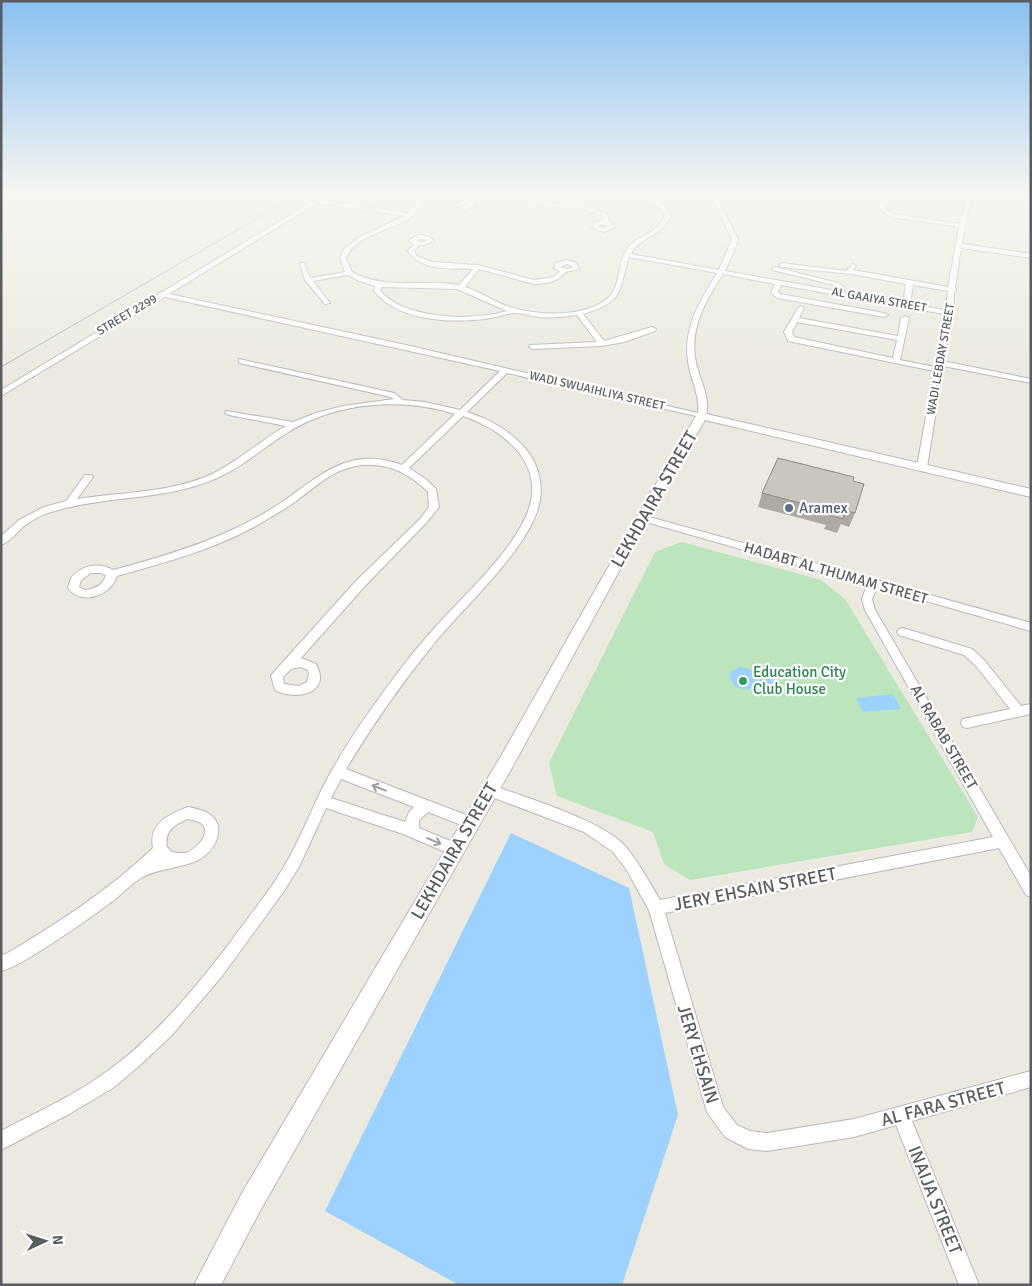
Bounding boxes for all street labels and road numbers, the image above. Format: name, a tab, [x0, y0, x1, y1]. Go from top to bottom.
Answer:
street label: AL GAAIYA STREET	[830, 284, 928, 316]
street label: STREET 2299	[94, 291, 160, 339]
street label: WADI LEBDAY STREET	[924, 302, 958, 416]
street label: WADI SWUAIHLIYA STREET	[528, 368, 666, 414]
street label: LEKHDAIRA STREET	[606, 427, 702, 571]
street label: HADABT AL THUMAM STREET	[742, 538, 931, 608]
street label: AL RABAB STREET	[907, 682, 982, 793]
street label: LEKHDAIRA STREET	[406, 779, 502, 923]
street label: JERY EHSAIN STREET	[672, 862, 838, 916]
street label: JERY EHSAIN	[672, 1002, 724, 1106]
street label: AL FARA STREET	[878, 1077, 1008, 1131]
street label: INAIJA STREET	[903, 1143, 967, 1258]

